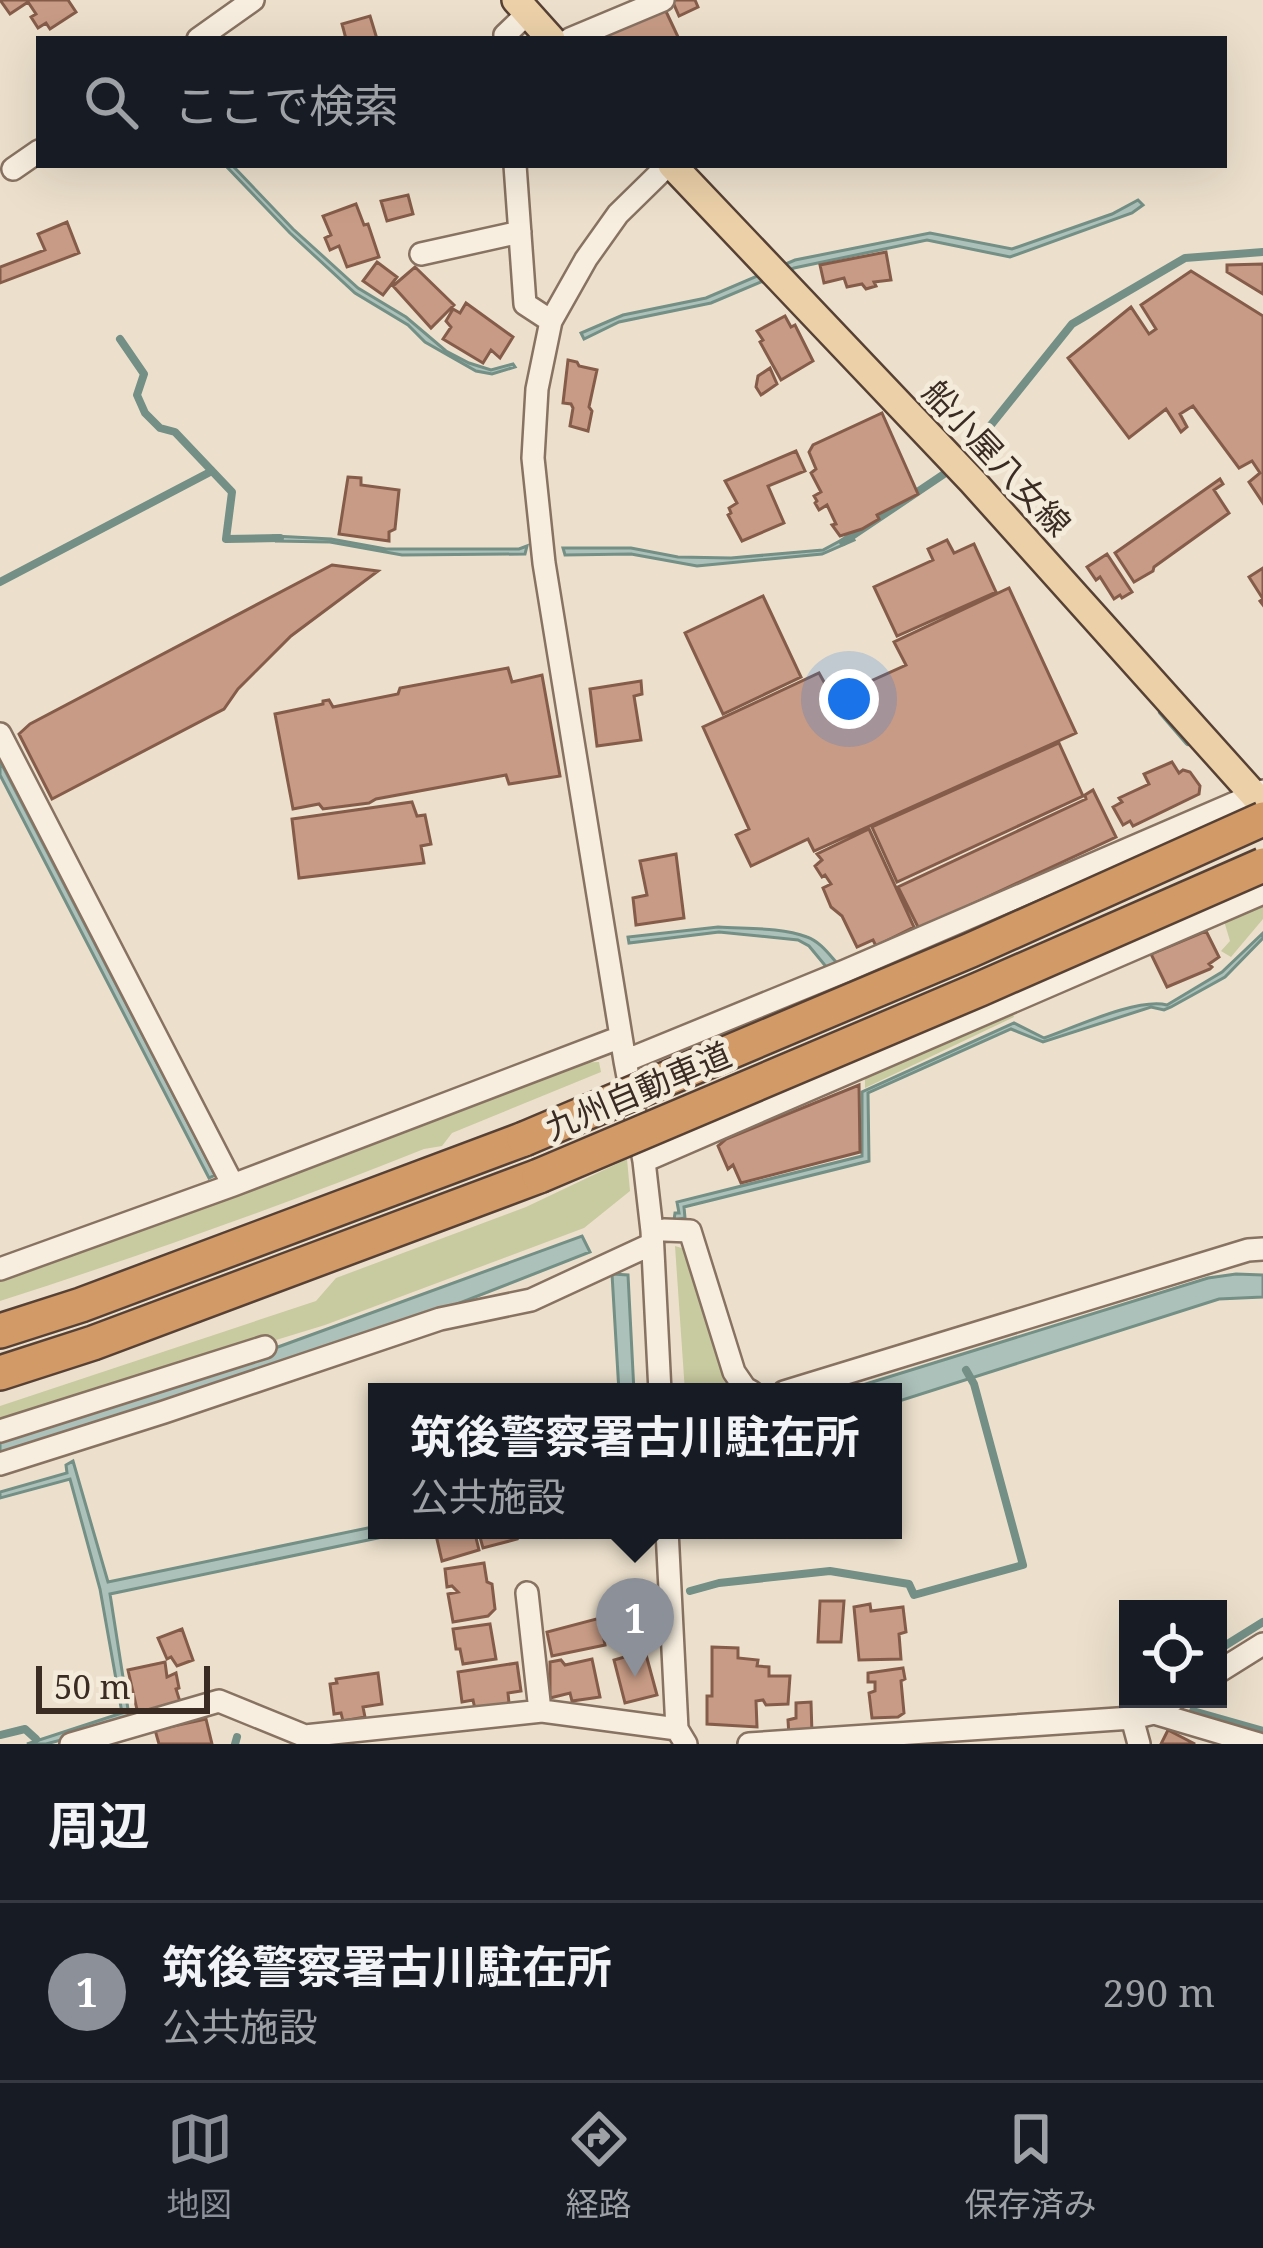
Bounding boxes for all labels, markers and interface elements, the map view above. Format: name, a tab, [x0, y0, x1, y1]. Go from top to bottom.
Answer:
search box	[36, 36, 1227, 168]
icon: search	[78, 69, 144, 135]
text: ここで検索	[174, 74, 399, 135]
street label: 船小屋八女線	[913, 370, 1081, 545]
your location	[819, 669, 879, 729]
street label: 九州自動車道	[538, 1031, 738, 1150]
popup	[368, 1383, 902, 1539]
text: 筑後警察署古川駐在所	[410, 1405, 860, 1466]
text: 公共施設	[410, 1469, 566, 1522]
pin: 1	[596, 1578, 674, 1677]
map controls	[1119, 1600, 1227, 1708]
button: locate	[1119, 1600, 1227, 1708]
scale bar	[36, 1660, 210, 1713]
text: 50 m	[54, 1664, 131, 1709]
text: 周辺	[48, 1789, 150, 1859]
text: 筑後警察署古川駐在所	[162, 1935, 612, 1996]
text: 1	[76, 1965, 98, 2018]
text: 290 m	[1103, 1965, 1215, 2018]
text: 公共施設	[162, 1999, 318, 2052]
tab: 地図	[167, 2106, 233, 2226]
tab: 経路	[566, 2106, 632, 2226]
tab: 保存済み	[965, 2106, 1097, 2226]

